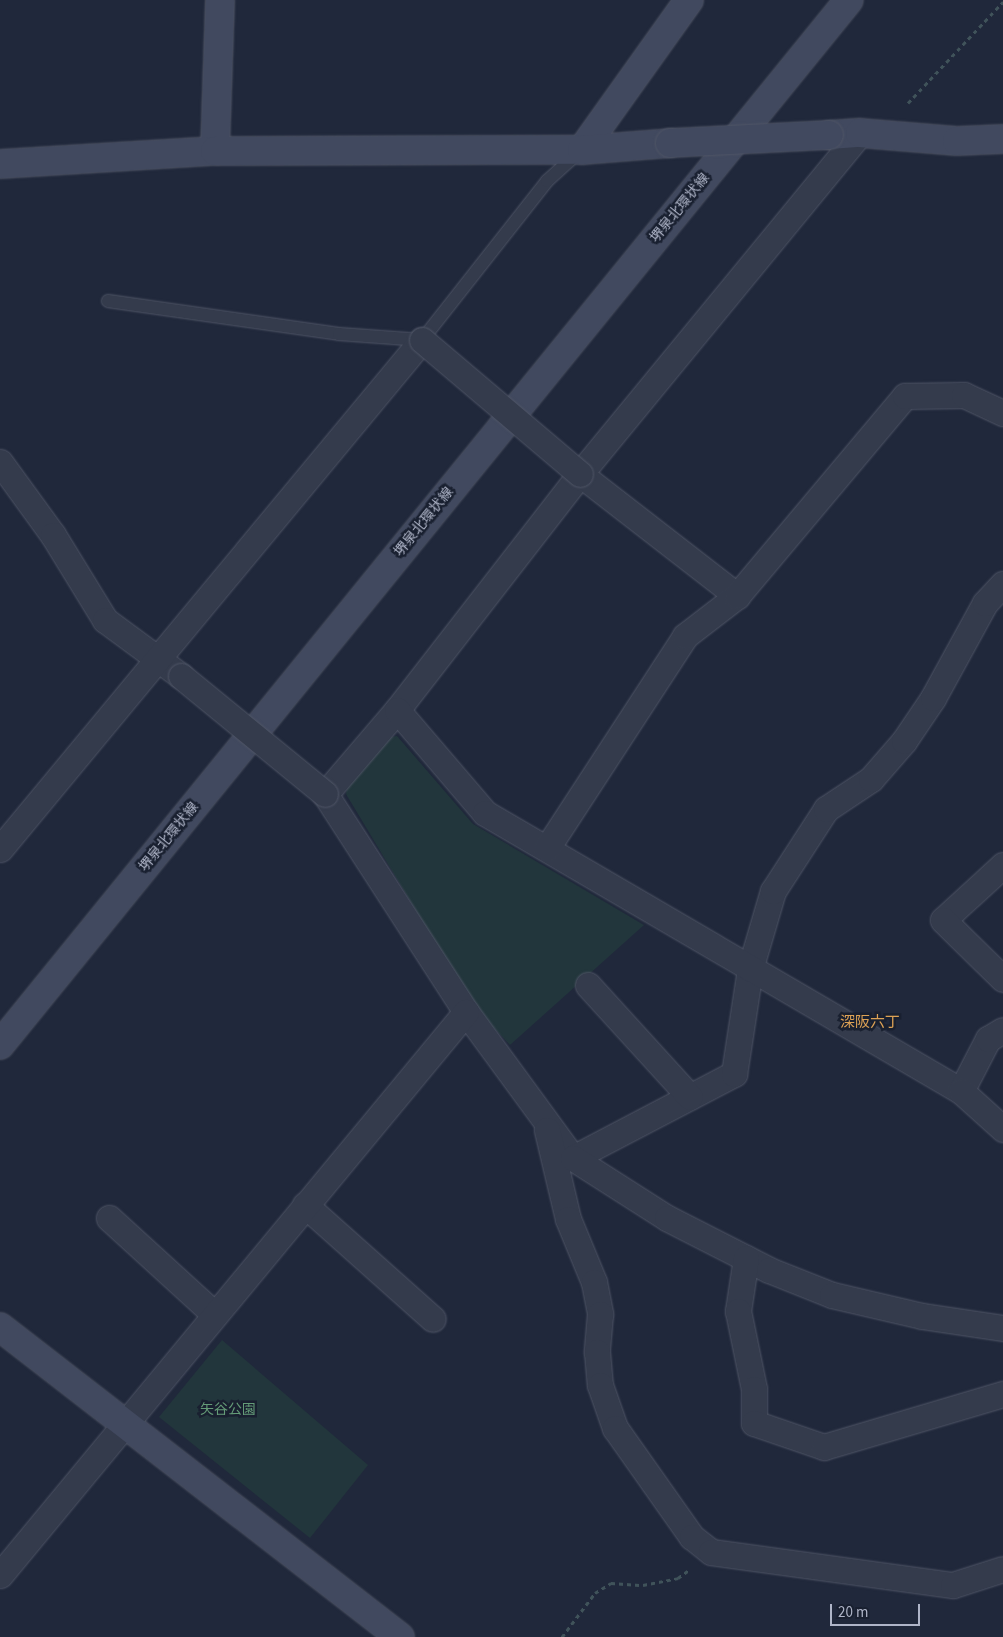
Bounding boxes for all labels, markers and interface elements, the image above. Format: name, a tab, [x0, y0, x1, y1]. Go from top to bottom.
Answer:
street label: 堺泉北環状線	[647, 170, 713, 246]
street label: 堺泉北環状線	[391, 484, 457, 560]
street label: 堺泉北環状線	[136, 799, 202, 875]
district label: 深阪六丁	[840, 1014, 900, 1032]
park label: 矢谷公園	[200, 1402, 256, 1418]
scale bar	[833, 1594, 923, 1626]
text: 20 m	[838, 1602, 868, 1623]

